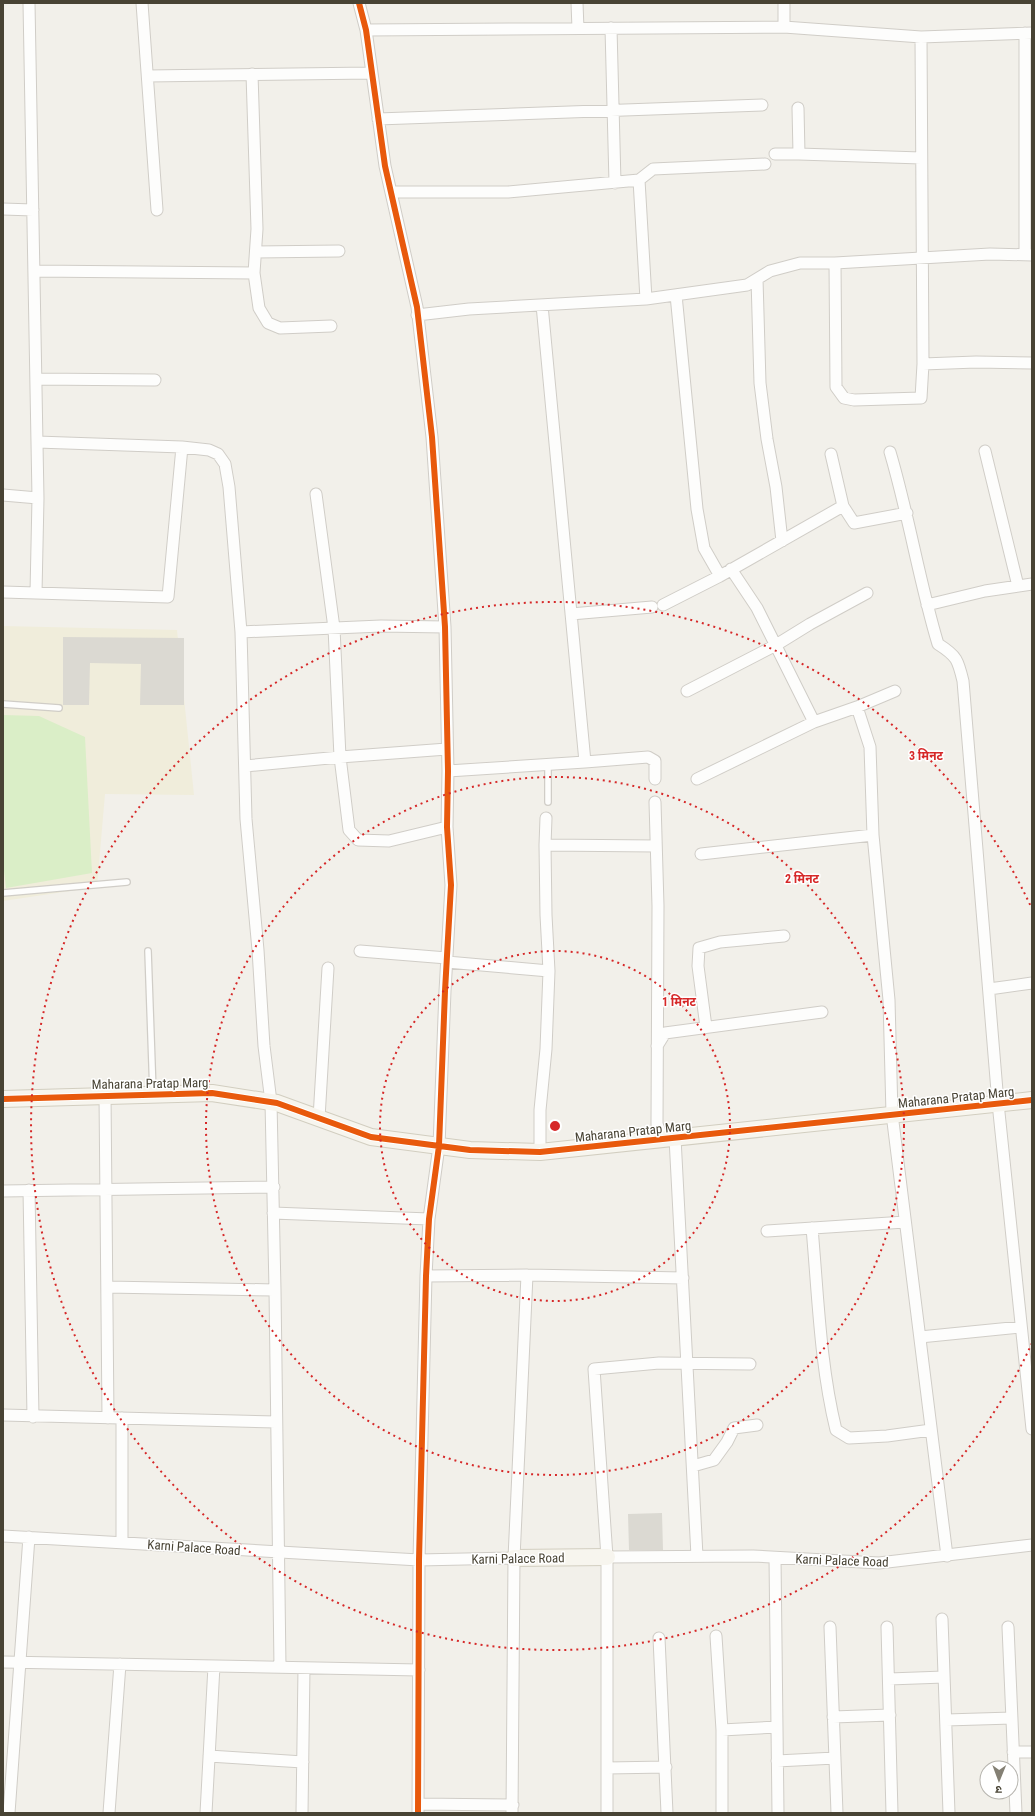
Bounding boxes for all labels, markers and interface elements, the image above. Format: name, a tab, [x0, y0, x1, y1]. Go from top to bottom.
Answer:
text: 3 मिनट	[909, 748, 944, 763]
text: 2 मिनट	[785, 871, 820, 886]
text: 1 मिनट	[662, 994, 697, 1009]
street label: Maharana Pratap Marg	[91, 1075, 209, 1092]
street label: Maharana Pratap Marg	[897, 1084, 1015, 1111]
street label: Maharana Pratap Marg	[574, 1118, 692, 1145]
centre of rings	[548, 1119, 562, 1133]
street label: Karni Palace Road	[147, 1537, 241, 1558]
street label: Karni Palace Road	[471, 1550, 565, 1567]
street label: Karni Palace Road	[795, 1551, 889, 1570]
north arrow	[979, 1760, 1019, 1800]
text: उ	[995, 1783, 1002, 1796]

